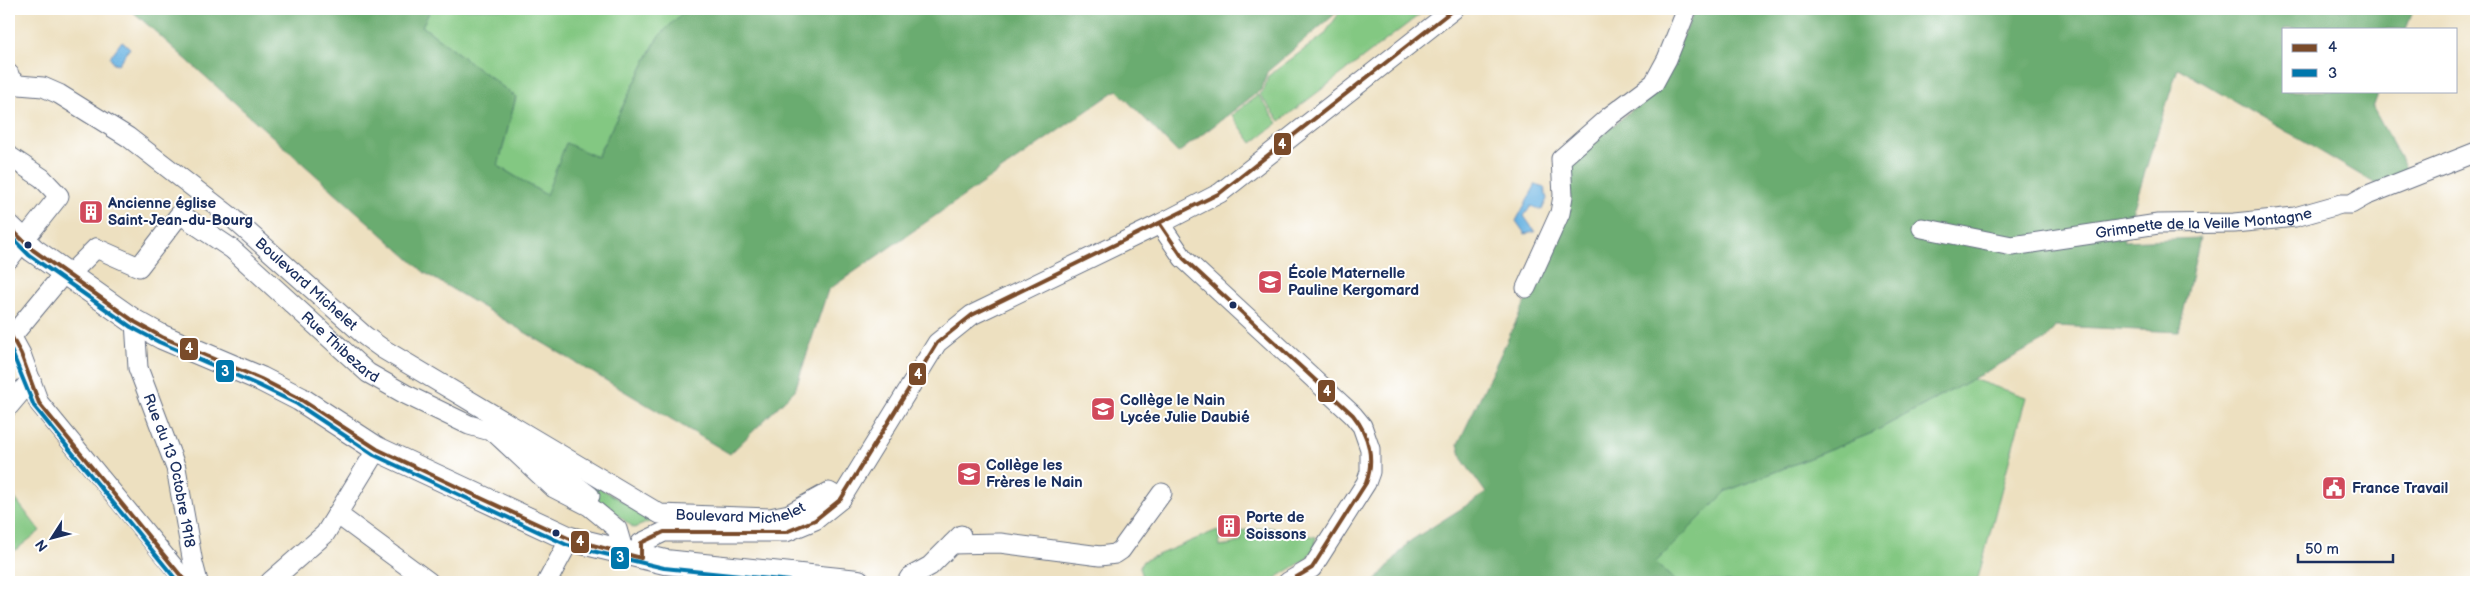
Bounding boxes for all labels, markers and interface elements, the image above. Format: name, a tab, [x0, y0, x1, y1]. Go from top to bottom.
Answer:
legend	[2282, 28, 2458, 92]
text: 4	[2328, 38, 2337, 57]
text: 3	[2328, 64, 2337, 83]
line badge: 4	[1273, 132, 1292, 156]
text: 4	[1278, 136, 1287, 153]
place label: Ancienne église Saint-Jean-du-Bourg	[107, 194, 253, 230]
building icon: Ancienne église Saint-Jean-du-Bourg	[78, 199, 104, 225]
street label: Grimpette de la Veille Montagne	[2094, 203, 2314, 243]
street label: Boulevard Michelet	[251, 233, 362, 335]
unlabelled marker	[23, 240, 33, 250]
place label: École Maternelle Pauline Kergomard	[1288, 263, 1419, 300]
school or university icon: École Maternelle Pauline Kergomard	[1257, 269, 1283, 295]
unlabelled marker	[1228, 300, 1238, 310]
street label: Rue Thibezard	[297, 307, 383, 387]
line badge: 4	[179, 337, 199, 361]
text: 4	[185, 340, 194, 357]
line badge: 3	[215, 359, 235, 383]
line badge: 4	[908, 362, 927, 386]
text: 3	[221, 363, 229, 380]
text: 4	[914, 366, 923, 383]
line badge: 4	[1317, 379, 1336, 403]
text: 4	[1323, 383, 1332, 400]
street label: Rue du 13 Octobre 1918	[139, 391, 200, 549]
place label: Collège le Nain Lycée Julie Daubié	[1120, 391, 1250, 427]
school or university icon: Collège le Nain Lycée Julie Daubié	[1090, 396, 1116, 422]
place label: Collège les Frères le Nain	[986, 456, 1083, 492]
school or university icon: Collège les Frères le Nain	[956, 461, 982, 487]
public building icon: France Travail	[2321, 475, 2347, 501]
place label: France Travail	[2352, 479, 2448, 498]
street label: Boulevard Michelet	[675, 497, 809, 528]
place label: Porte de Soissons	[1246, 508, 1306, 544]
building icon: Porte de Soissons	[1216, 513, 1242, 539]
north arrow	[28, 514, 78, 564]
unlabelled marker	[551, 528, 561, 538]
line badge: 4	[570, 530, 590, 554]
scale bar	[2298, 531, 2392, 563]
text: 4	[576, 533, 585, 550]
text: N	[32, 536, 52, 555]
text: 50 m	[2305, 540, 2339, 559]
line badge: 3	[610, 546, 630, 570]
text: 3	[616, 549, 624, 566]

